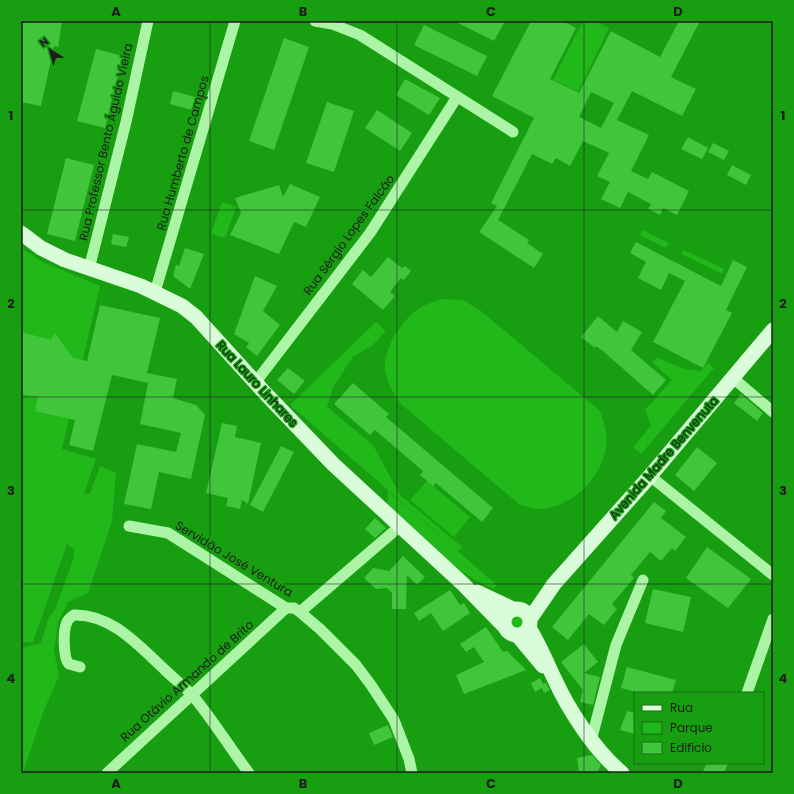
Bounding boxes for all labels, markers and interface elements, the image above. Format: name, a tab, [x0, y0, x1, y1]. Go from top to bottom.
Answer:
text: A	[111, 2, 121, 21]
text: B	[299, 2, 308, 21]
text: C	[486, 2, 496, 21]
text: D	[673, 2, 683, 21]
north arrow	[30, 30, 70, 70]
text: N	[36, 33, 52, 51]
street label: Rua Professor Bento Águido Vieira	[74, 41, 137, 242]
street label: Rua Humberto de Campos	[152, 73, 213, 232]
text: 1	[9, 106, 13, 125]
text: 1	[781, 106, 785, 125]
street label: Rua Sérgio Lopes Falcão	[299, 171, 398, 298]
text: 2	[7, 294, 15, 313]
text: 2	[779, 294, 787, 313]
street label: Rua Lauro Linhares	[213, 337, 302, 431]
street label: Avenida Madre Benvenuta	[605, 392, 722, 523]
text: 3	[7, 481, 15, 500]
text: 3	[779, 481, 787, 500]
street label: Servidão José Ventura	[172, 517, 296, 601]
street label: Rua Otávio Armando de Brito	[116, 616, 257, 745]
text: 4	[7, 669, 16, 688]
text: 4	[779, 669, 788, 688]
legend	[634, 692, 764, 764]
text: Rua	[670, 699, 693, 716]
text: Parque	[670, 719, 713, 736]
text: Edifício	[670, 739, 712, 756]
text: A	[111, 774, 121, 793]
text: B	[299, 774, 308, 793]
text: C	[486, 774, 496, 793]
text: D	[673, 774, 683, 793]

